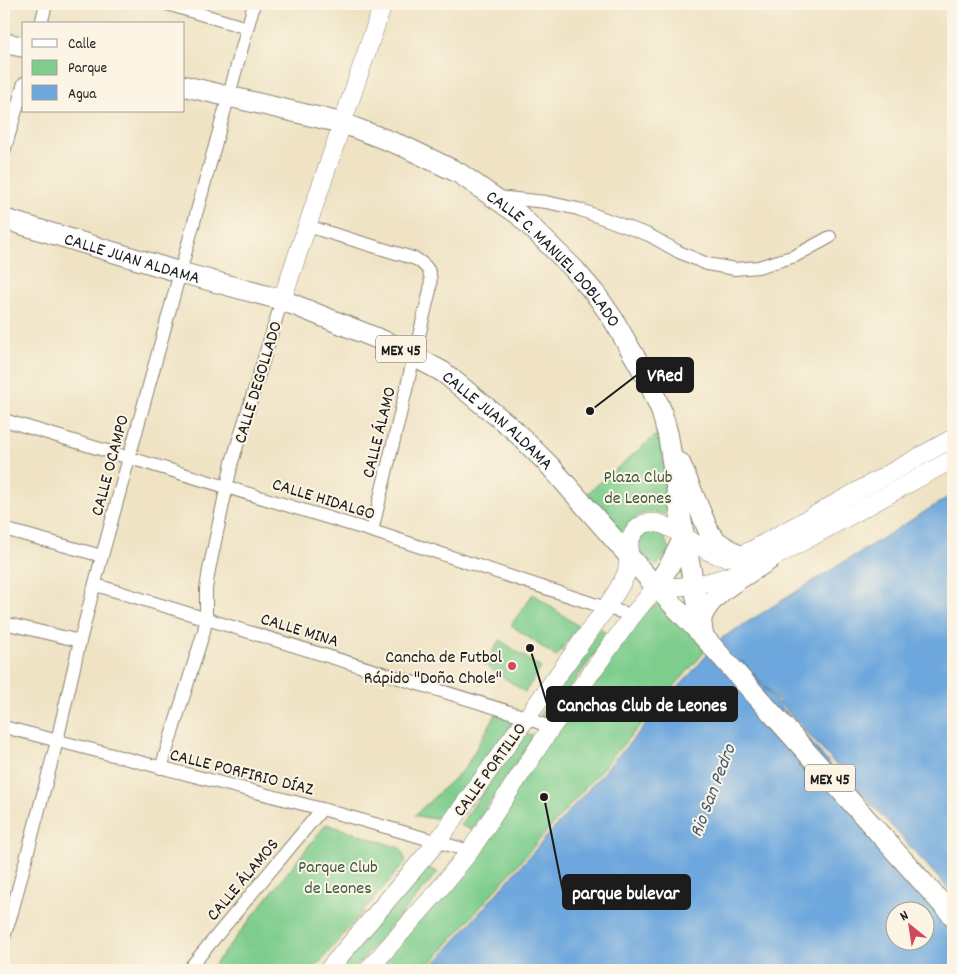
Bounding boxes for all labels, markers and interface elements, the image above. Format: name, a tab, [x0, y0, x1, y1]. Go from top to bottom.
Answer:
legend	[22, 22, 185, 112]
text: Calle	[68, 34, 97, 56]
text: Parque	[68, 58, 108, 80]
text: Agua	[68, 84, 97, 106]
street label: CALLE C. MANUEL DOBLADO	[480, 185, 625, 332]
street label: CALLE JUAN ALDAMA	[61, 228, 203, 292]
street label: CALLE DEGOLLADO	[229, 318, 290, 447]
road number: MEX 45	[376, 336, 426, 362]
callout: VRed	[637, 358, 693, 392]
text: VRed	[647, 364, 683, 391]
street label: CALLE JUAN ALDAMA	[435, 366, 558, 477]
street label: CALLE ÁLAMO	[357, 384, 404, 481]
street label: CALLE OCAMPO	[86, 412, 137, 519]
park label: Plaza Club de Leones	[603, 466, 673, 512]
street label: CALLE HIDALGO	[269, 473, 378, 528]
street label: CALLE MINA	[257, 608, 342, 655]
place label: Cancha de Futbol Rápido "Doña Chole"	[364, 646, 503, 692]
marker: Cancha de Futbol Rápido "Doña Chole"	[506, 660, 518, 672]
callout: Canchas Club de Leones	[547, 687, 737, 721]
text: Canchas Club de Leones	[557, 694, 727, 721]
street label: CALLE PORTILLO	[448, 718, 534, 823]
water label: Rio San Pedro	[684, 740, 745, 842]
street label: CALLE PORFIRIO DÍAZ	[167, 743, 316, 803]
road number: MEX 45	[805, 764, 855, 791]
street label: CALLE ÁLAMOS	[202, 834, 286, 927]
park label: Parque Club de Leones	[298, 856, 378, 902]
callout: parque bulevar	[563, 875, 690, 909]
text: parque bulevar	[572, 882, 681, 909]
north arrow	[884, 902, 934, 952]
text: N	[897, 906, 913, 927]

